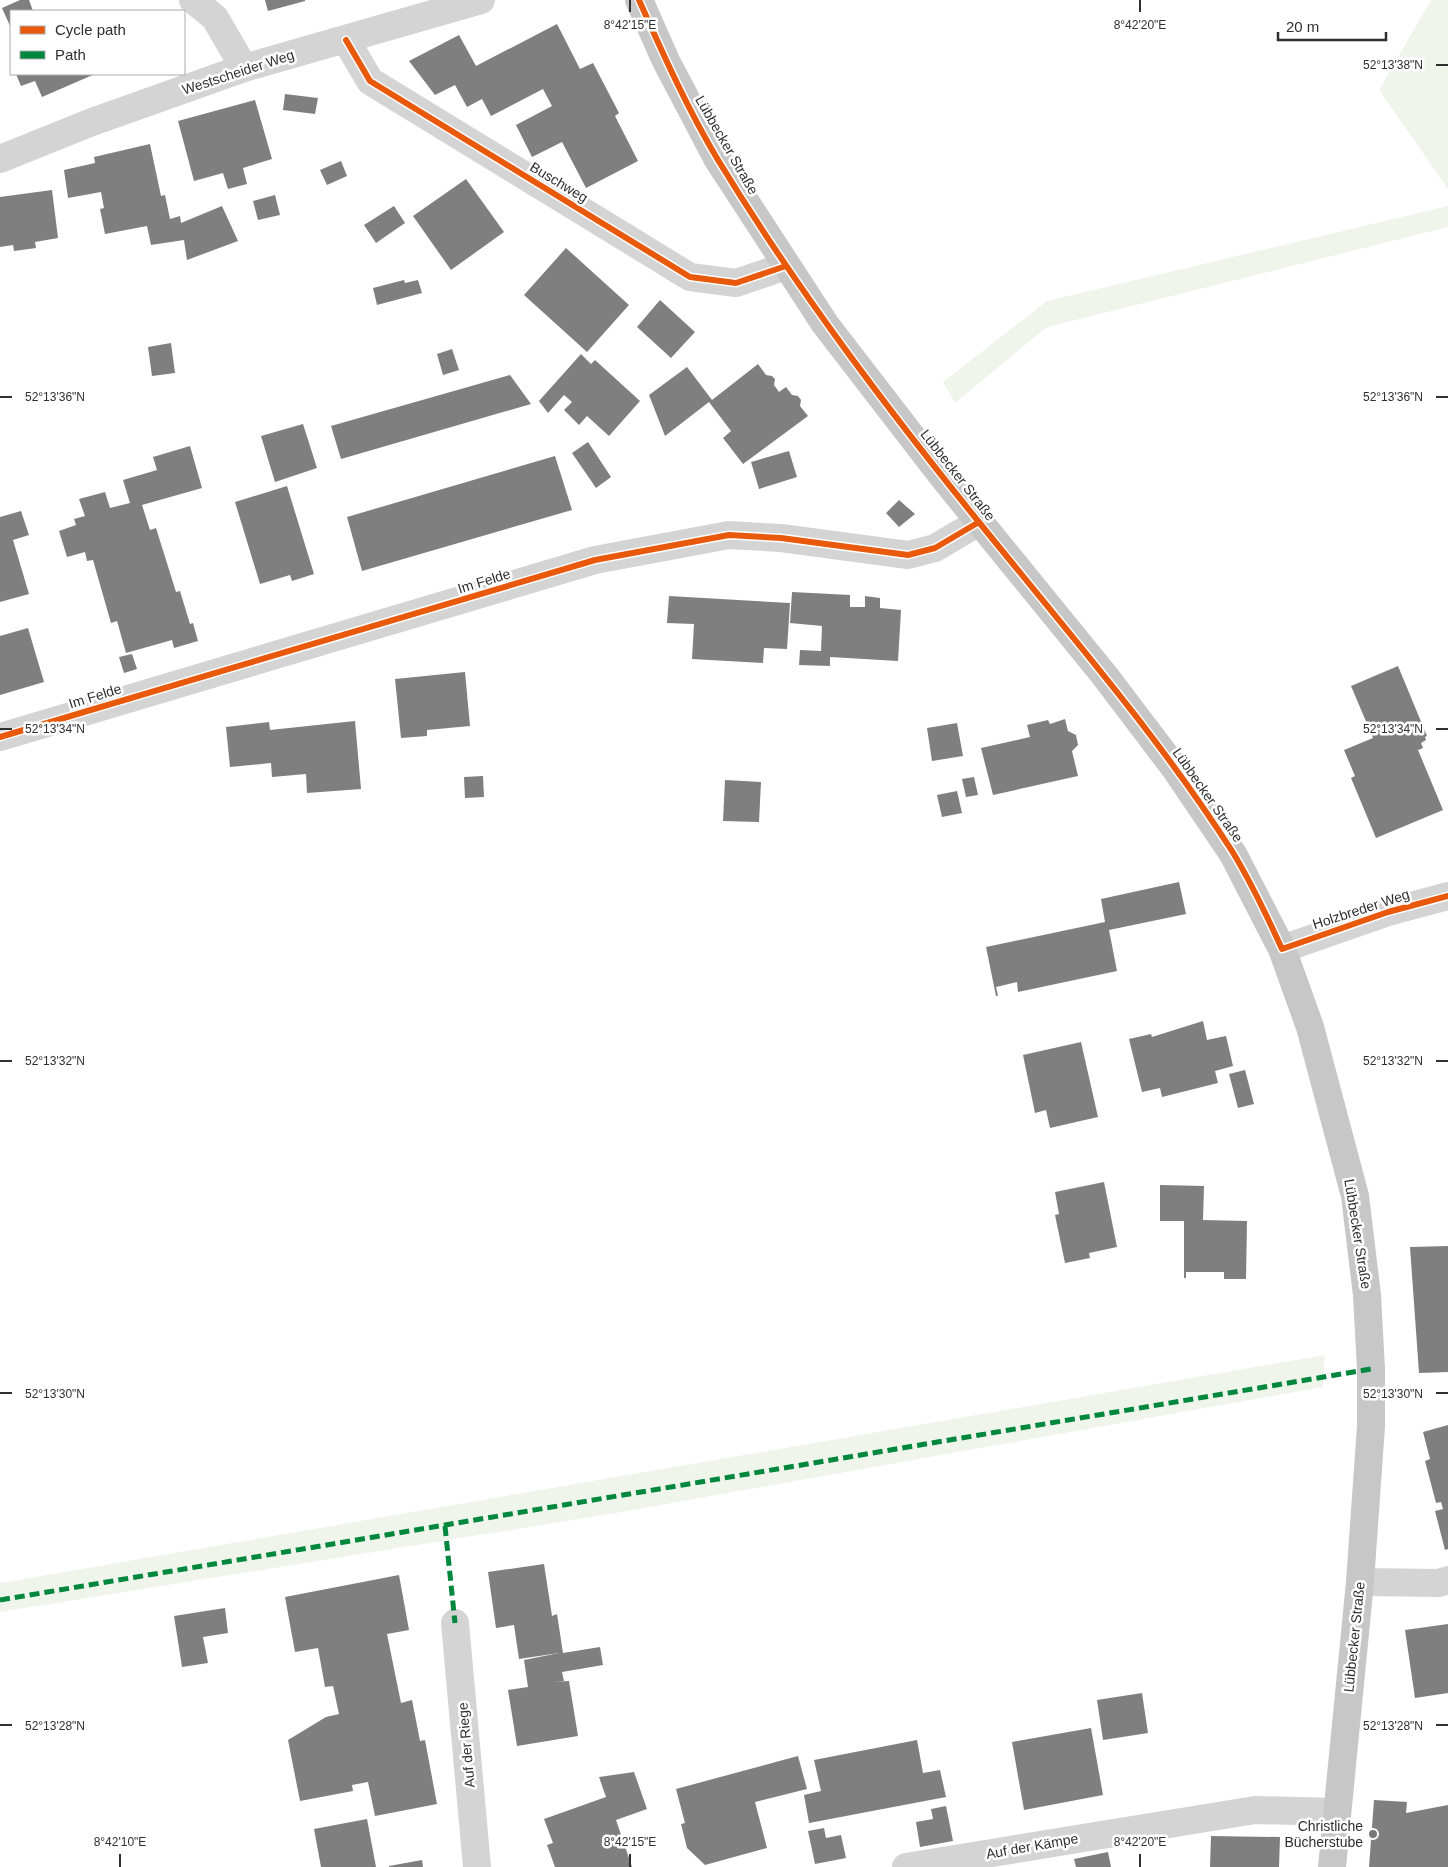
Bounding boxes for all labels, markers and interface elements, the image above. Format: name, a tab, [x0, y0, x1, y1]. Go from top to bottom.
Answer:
legend	[10, 10, 185, 75]
scale bar	[1278, 10, 1386, 42]
text: 8°42'15"E	[604, 18, 656, 32]
text: 8°42'20"E	[1114, 18, 1166, 32]
text: 20 m	[1286, 18, 1319, 35]
text: Cycle path	[55, 21, 126, 38]
text: Path	[55, 46, 86, 63]
street label: Westscheider Weg	[180, 46, 296, 98]
text: 52°13'38"N	[1363, 58, 1423, 72]
street label: Lübbecker Straße	[692, 93, 762, 197]
street label: Buschweg	[527, 159, 591, 205]
text: 52°13'36"N	[25, 390, 85, 404]
text: 52°13'36"N	[1363, 390, 1423, 404]
street label: Lübbecker Straße	[917, 426, 999, 524]
street label: Im Felde	[456, 565, 513, 597]
street label: Im Felde	[67, 680, 124, 712]
text: 52°13'34"N	[25, 722, 85, 736]
text: 52°13'34"N	[1363, 722, 1423, 736]
street label: Lübbecker Straße	[1170, 745, 1247, 845]
street label: Holzbreder Weg	[1311, 886, 1411, 932]
text: 52°13'32"N	[25, 1054, 85, 1068]
text: 52°13'32"N	[1363, 1054, 1423, 1068]
street label: Lübbecker Straße	[1341, 1178, 1375, 1290]
text: 52°13'30"N	[25, 1387, 85, 1401]
text: 52°13'30"N	[1363, 1387, 1423, 1401]
street label: Lübbecker Straße	[1340, 1581, 1368, 1693]
street label: Auf der Riege	[454, 1701, 478, 1788]
text: 52°13'28"N	[25, 1719, 85, 1733]
text: 52°13'28"N	[1363, 1719, 1423, 1733]
place label: Christliche Bücherstube	[1284, 1818, 1363, 1850]
marker: Christliche Bücherstube	[1367, 1828, 1379, 1840]
street label: Auf der Kämpe	[985, 1830, 1080, 1862]
text: 8°42'10"E	[94, 1835, 146, 1849]
text: 8°42'15"E	[604, 1835, 656, 1849]
text: 8°42'20"E	[1114, 1835, 1166, 1849]

